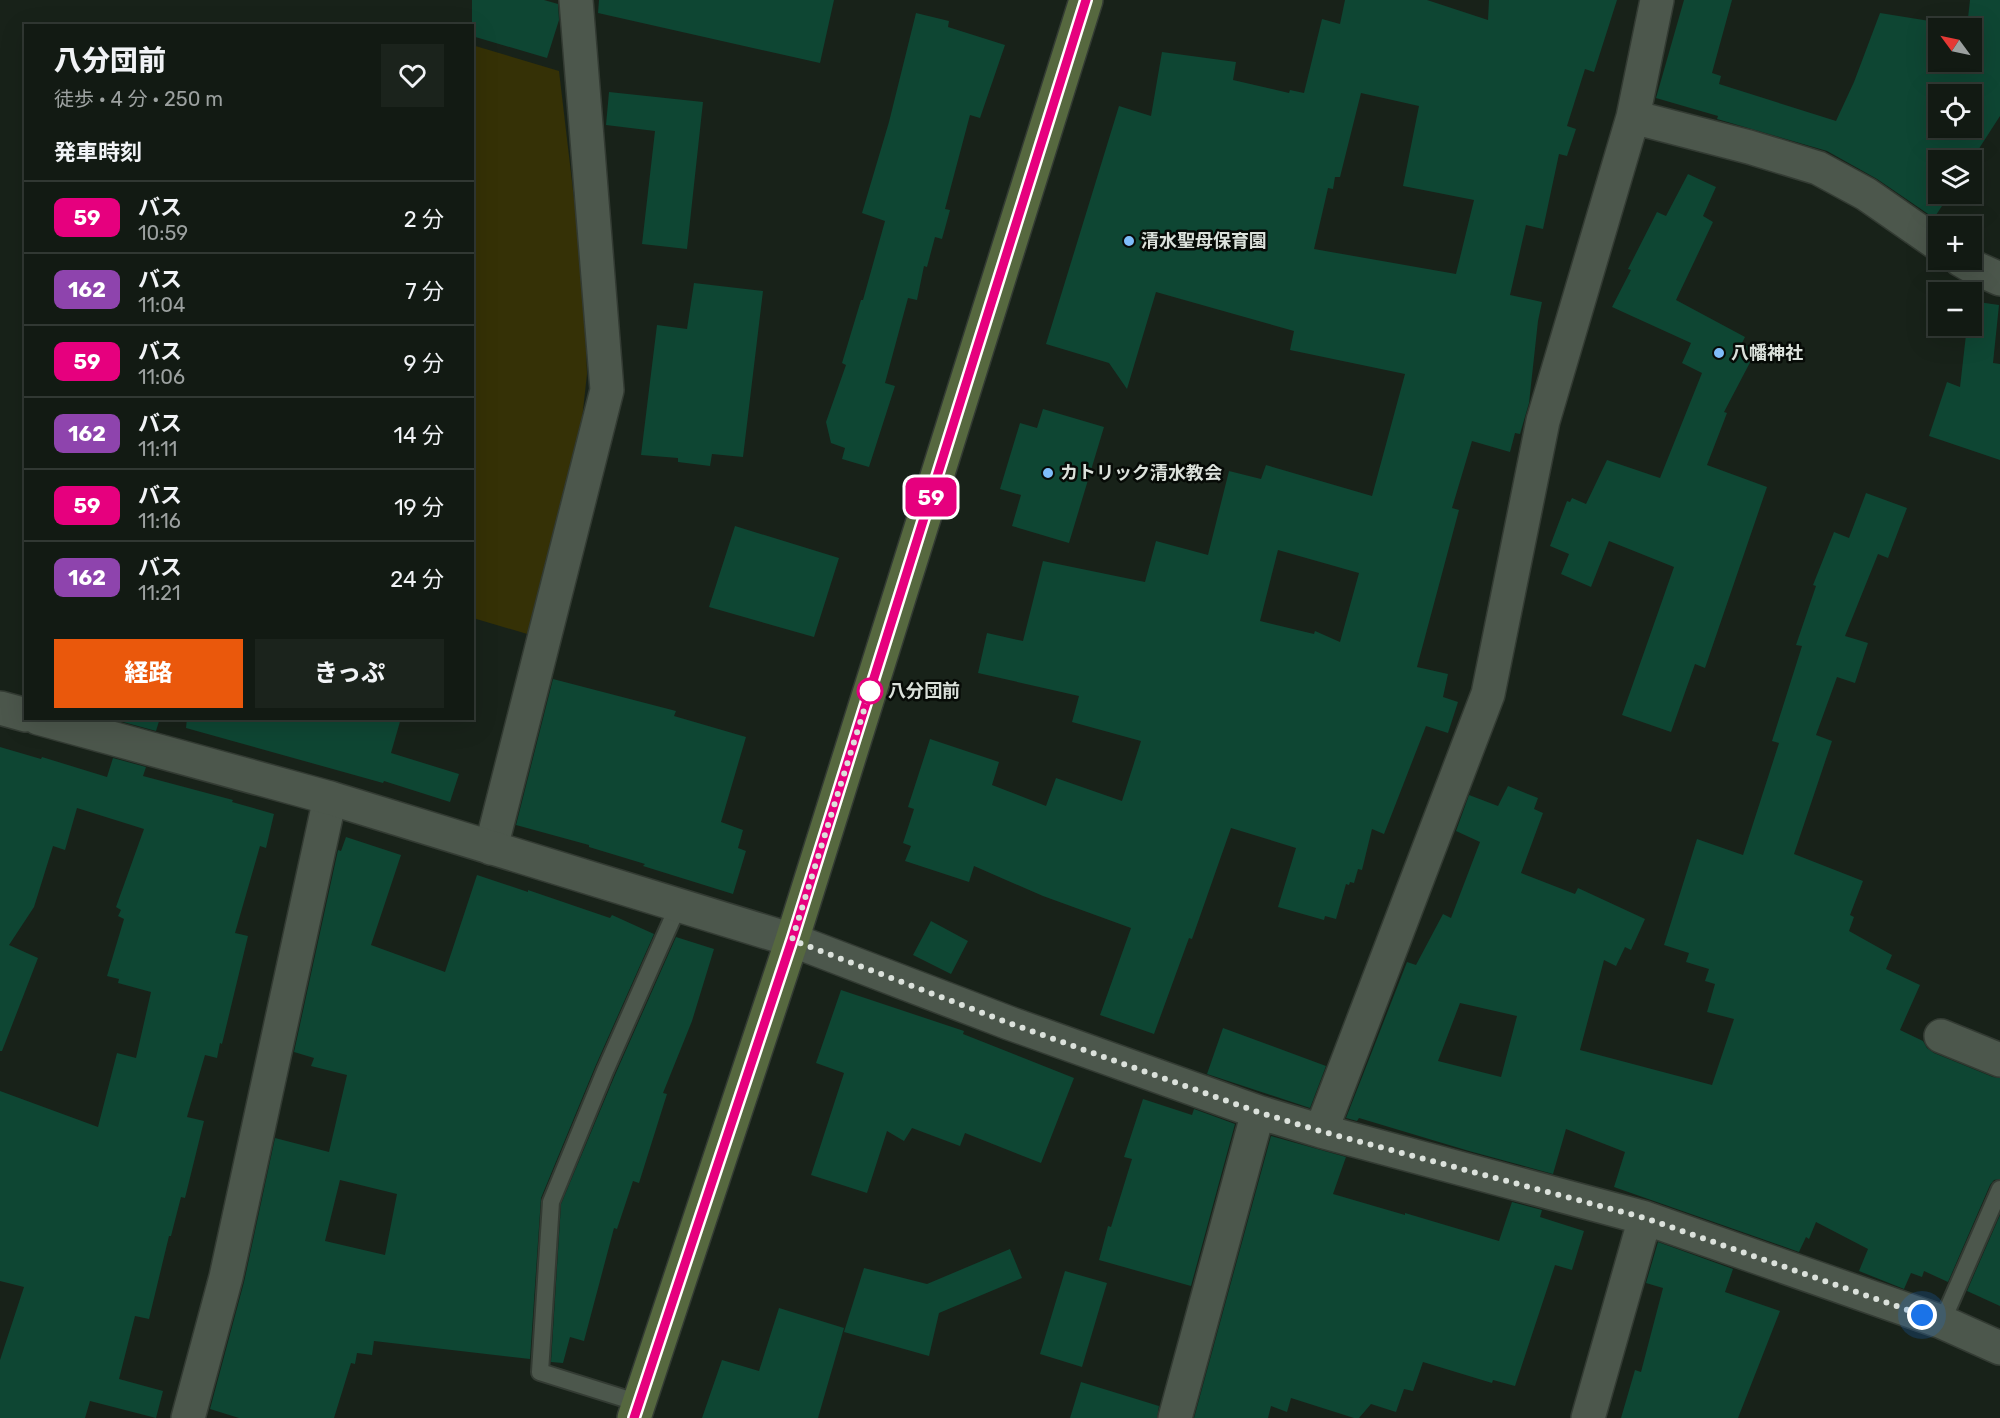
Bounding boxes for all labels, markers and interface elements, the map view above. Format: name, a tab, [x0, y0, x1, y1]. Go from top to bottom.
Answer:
north arrow	[1928, 18, 1982, 72]
map controls	[1928, 18, 1982, 336]
text: 八分団前	[54, 44, 166, 77]
button: heart	[381, 44, 444, 107]
button: locate	[1928, 84, 1982, 138]
text: 徒歩 · 4 分 · 250 m	[54, 87, 223, 111]
text: 発車時刻	[54, 139, 142, 166]
button: layers	[1928, 150, 1982, 204]
text: バス	[138, 194, 182, 221]
text: 59	[73, 205, 101, 230]
text: 2 分	[404, 206, 444, 233]
button: +	[1928, 216, 1982, 270]
text: 10:59	[138, 221, 188, 245]
place label: 清水聖母保育園	[1141, 230, 1267, 252]
marker: 清水聖母保育園	[1122, 234, 1136, 248]
text: バス	[138, 266, 182, 293]
text: 162	[68, 277, 106, 302]
text: 7 分	[405, 278, 444, 305]
button: −	[1928, 282, 1982, 336]
text: 11:04	[138, 293, 185, 317]
text: バス	[138, 338, 182, 365]
place label: 八幡神社	[1731, 342, 1803, 364]
marker: 八幡神社	[1712, 346, 1726, 360]
text: 59	[73, 349, 101, 374]
text: 9 分	[404, 350, 444, 377]
text: 11:06	[138, 365, 185, 389]
text: バス	[138, 410, 182, 437]
text: 162	[68, 421, 106, 446]
text: 14 分	[394, 422, 444, 449]
text: 11:11	[138, 437, 177, 461]
place label: カトリック清水教会	[1060, 462, 1222, 484]
marker: カトリック清水教会	[1041, 466, 1055, 480]
line badge: 59	[904, 478, 958, 516]
text: バス	[138, 482, 182, 509]
text: 59	[917, 485, 945, 510]
text: 59	[73, 493, 101, 518]
text: 19 分	[394, 494, 444, 521]
text: 11:16	[138, 509, 181, 533]
text: バス	[138, 554, 182, 581]
text: 162	[68, 565, 106, 590]
text: 24 分	[390, 566, 444, 593]
text: 11:21	[138, 581, 181, 605]
button: 経路	[54, 639, 243, 708]
button: きっぷ	[255, 639, 444, 708]
marker: 八分団前	[857, 678, 883, 704]
place label: 八分団前	[888, 680, 960, 702]
your location	[1907, 1300, 1937, 1330]

